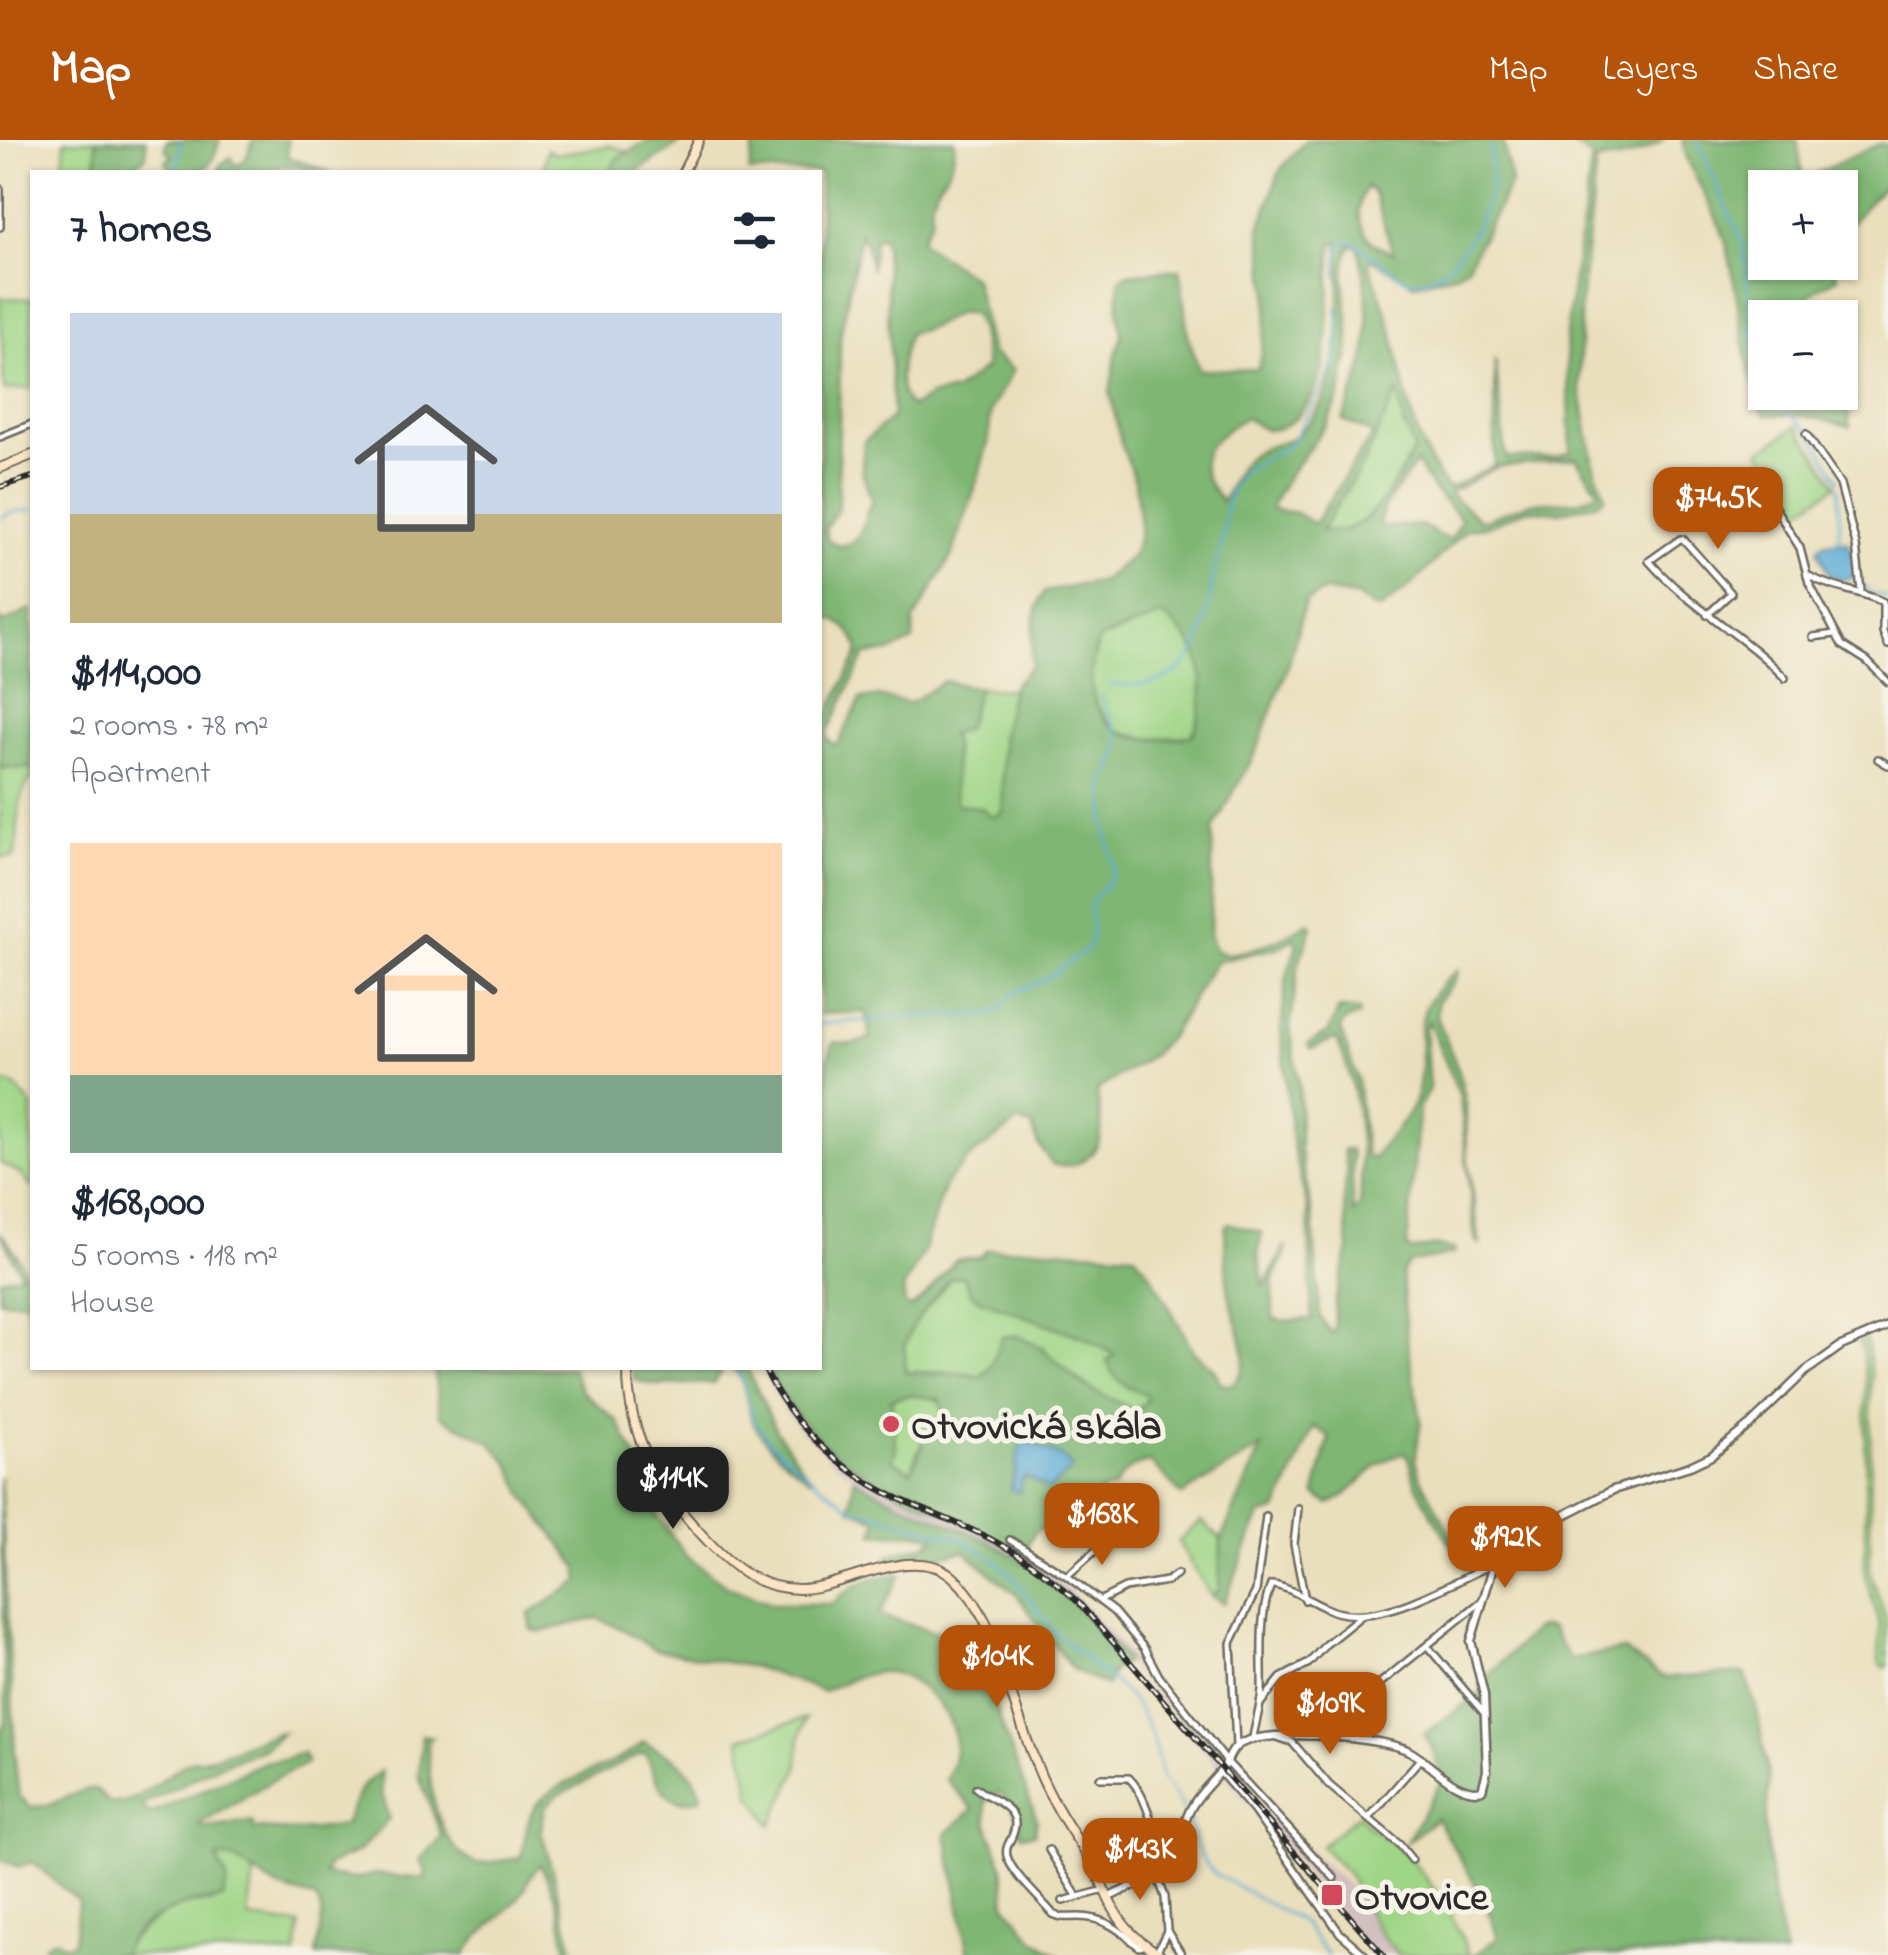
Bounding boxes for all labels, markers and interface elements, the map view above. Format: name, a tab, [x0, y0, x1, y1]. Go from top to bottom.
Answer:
text: Map	[50, 35, 131, 105]
text: Map	[1489, 45, 1548, 96]
text: Layers	[1603, 45, 1698, 96]
text: Share	[1753, 45, 1838, 96]
map controls	[1748, 170, 1858, 410]
button: +	[1748, 170, 1858, 280]
text: 7 homes	[70, 200, 212, 261]
icon: filters	[727, 203, 782, 258]
button: −	[1748, 300, 1858, 410]
icon: home	[336, 378, 516, 558]
pin: $74.5K	[1637, 467, 1799, 552]
text: $74.5K	[1675, 476, 1761, 523]
text: $114,000	[70, 643, 201, 704]
text: 2 rooms · 78 m²	[70, 704, 269, 751]
text: Apartment	[70, 751, 211, 798]
icon: home	[336, 908, 516, 1088]
text: $168,000	[70, 1173, 205, 1234]
text: 5 rooms · 118 m²	[70, 1234, 278, 1281]
text: House	[70, 1281, 154, 1328]
place label: Otvovická skála	[911, 1399, 1162, 1458]
marker: Otvovická skála	[880, 1413, 902, 1435]
pin: $114K	[603, 1447, 743, 1532]
text: $114K	[639, 1456, 707, 1503]
pin: $168K	[1032, 1483, 1172, 1568]
text: $168K	[1066, 1492, 1138, 1539]
pin: $192K	[1435, 1506, 1575, 1591]
text: $192K	[1470, 1515, 1540, 1562]
pin: $104K	[927, 1625, 1067, 1710]
text: $104K	[961, 1634, 1033, 1681]
pin: $109K	[1260, 1672, 1400, 1757]
text: $109K	[1296, 1681, 1364, 1728]
pin: $143K	[1070, 1818, 1210, 1903]
text: $143K	[1104, 1827, 1176, 1874]
place label: Otvovice	[1354, 1870, 1489, 1929]
marker: Otvovice	[1319, 1882, 1345, 1908]

